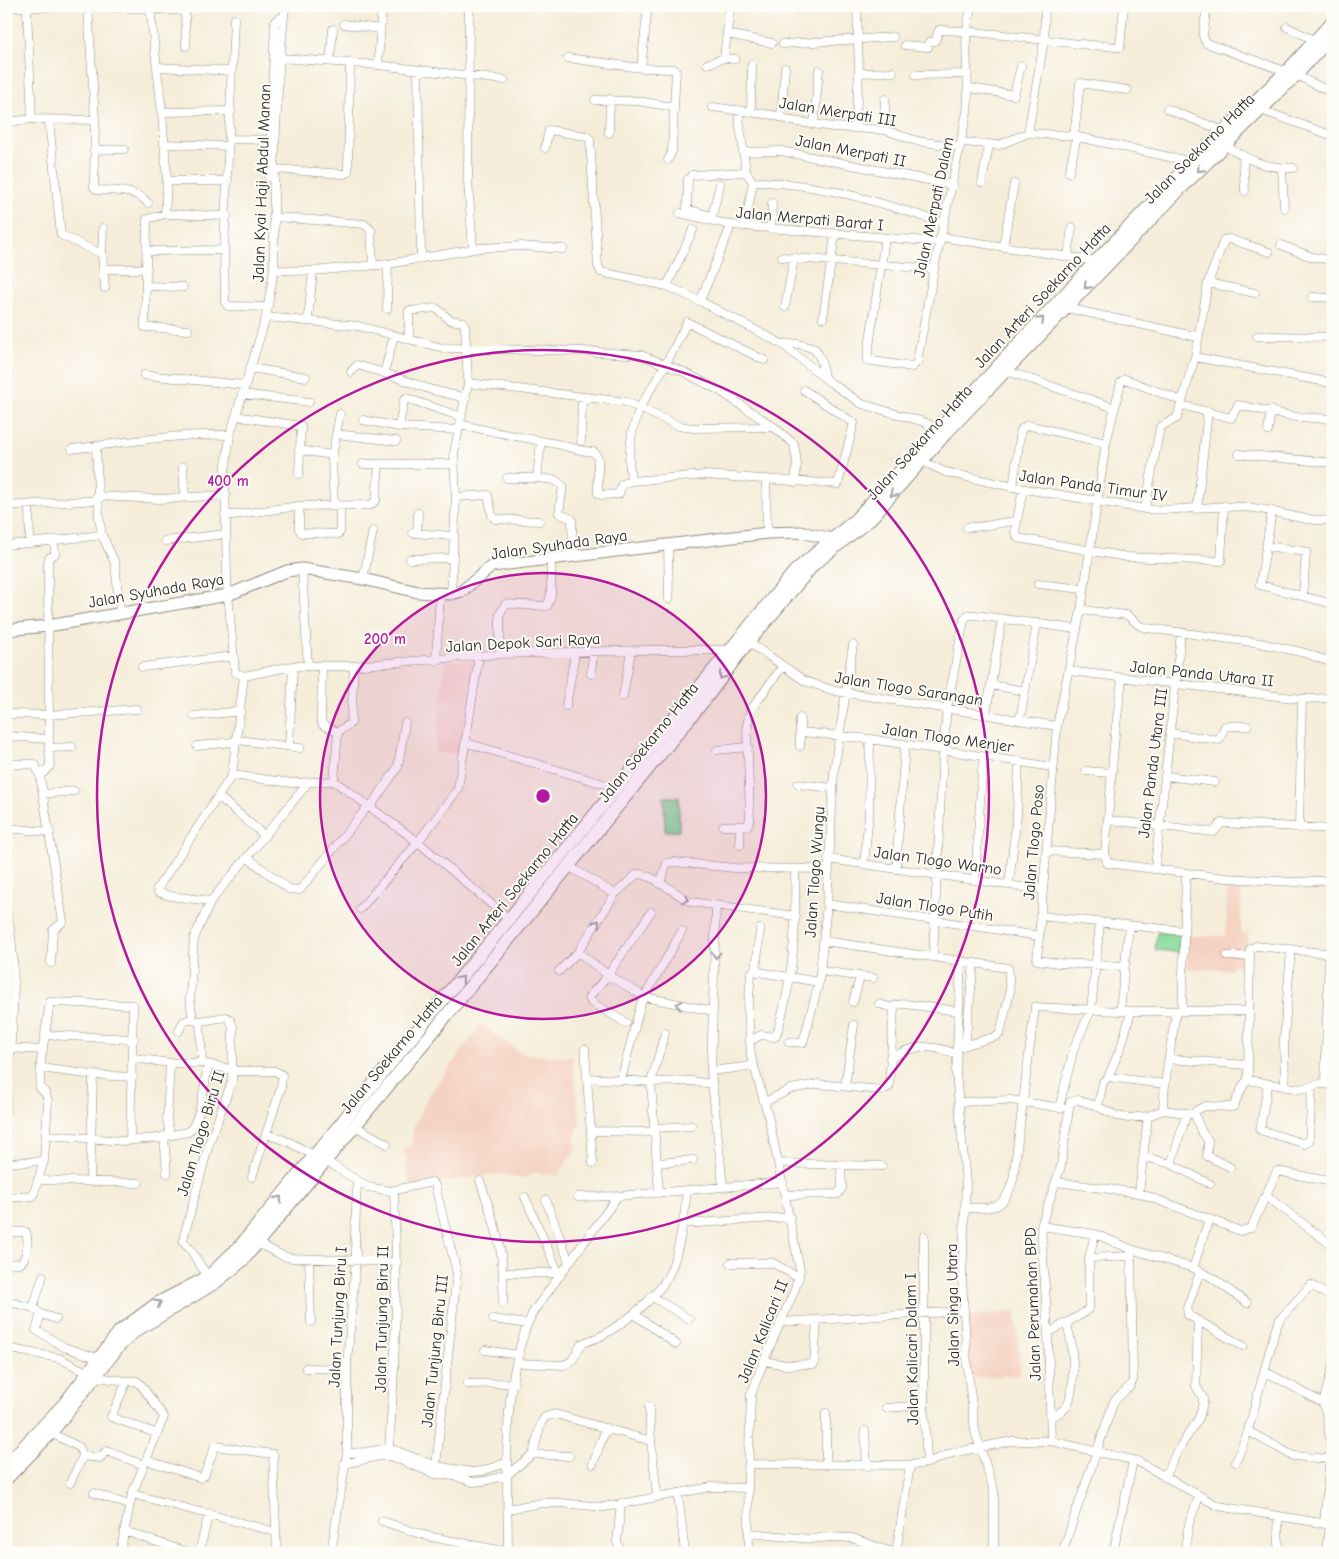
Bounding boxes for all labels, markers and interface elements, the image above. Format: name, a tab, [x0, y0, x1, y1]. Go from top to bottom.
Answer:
street label: Jalan Kyai Haji Abdul Manan	[250, 84, 274, 282]
street label: Jalan Soekarno Hatta	[1141, 90, 1258, 207]
street label: Jalan Merpati III	[778, 94, 898, 130]
street label: Jalan Merpati II	[794, 131, 908, 171]
street label: Jalan Merpati Dalam	[910, 135, 958, 279]
one-way arrow	[1197, 164, 1206, 173]
street label: Jalan Merpati Barat I	[735, 204, 885, 234]
street label: Jalan Arteri Soekarno Hatta	[971, 220, 1115, 372]
one-way arrow	[1084, 281, 1093, 290]
one-way arrow	[1036, 316, 1045, 325]
street label: Jalan Soekarno Hatta	[863, 382, 976, 504]
street label: Jalan Panda Timur IV	[1018, 467, 1168, 505]
text: 400 m	[207, 472, 249, 490]
one-way arrow	[889, 489, 898, 498]
street label: Jalan Syuhada Raya	[490, 527, 628, 563]
street label: Jalan Syuhada Raya	[87, 570, 225, 612]
text: 200 m	[364, 630, 406, 648]
street label: Jalan Depok Sari Raya	[445, 630, 601, 656]
street label: Jalan Panda Utara II	[1129, 657, 1275, 691]
street label: Jalan Tlogo Sarangan	[833, 668, 984, 710]
one-way arrow	[720, 670, 728, 679]
street label: Jalan Soekarno Hatta	[595, 679, 702, 806]
street label: Jalan Panda Utara III	[1135, 687, 1171, 839]
street label: Jalan Tlogo Menjer	[881, 720, 1015, 756]
street label: Jalan Tlogo Poso	[1020, 784, 1048, 901]
centre of rings	[534, 787, 552, 805]
street label: Jalan Tlogo Wungu	[801, 806, 829, 938]
street label: Jalan Arteri Soekarno Hatta	[448, 810, 582, 970]
street label: Jalan Tlogo Warno	[873, 843, 1003, 879]
street label: Jalan Tlogo Putih	[875, 889, 995, 925]
one-way arrow	[682, 893, 690, 903]
one-way arrow	[591, 920, 600, 929]
one-way arrow	[711, 952, 721, 959]
one-way arrow	[455, 976, 463, 985]
street label: Jalan Soekarno Hatta	[337, 992, 446, 1117]
one-way arrow	[674, 1000, 683, 1010]
street label: Jalan Tlogo Biru II	[173, 1068, 229, 1198]
one-way arrow	[274, 1196, 282, 1205]
street label: Jalan Perumahan BPD	[1021, 1227, 1045, 1381]
street label: Jalan Singa Utara	[943, 1244, 963, 1366]
street label: Jalan Tunjung Biru II	[372, 1245, 392, 1393]
street label: Jalan Tunjung Biru I	[325, 1246, 351, 1388]
street label: Jalan Kalicari Dalam I	[902, 1273, 922, 1425]
street label: Jalan Tunjung Biru III	[418, 1274, 452, 1429]
street label: Jalan Kalicari II	[734, 1277, 792, 1386]
one-way arrow	[153, 1300, 162, 1310]

